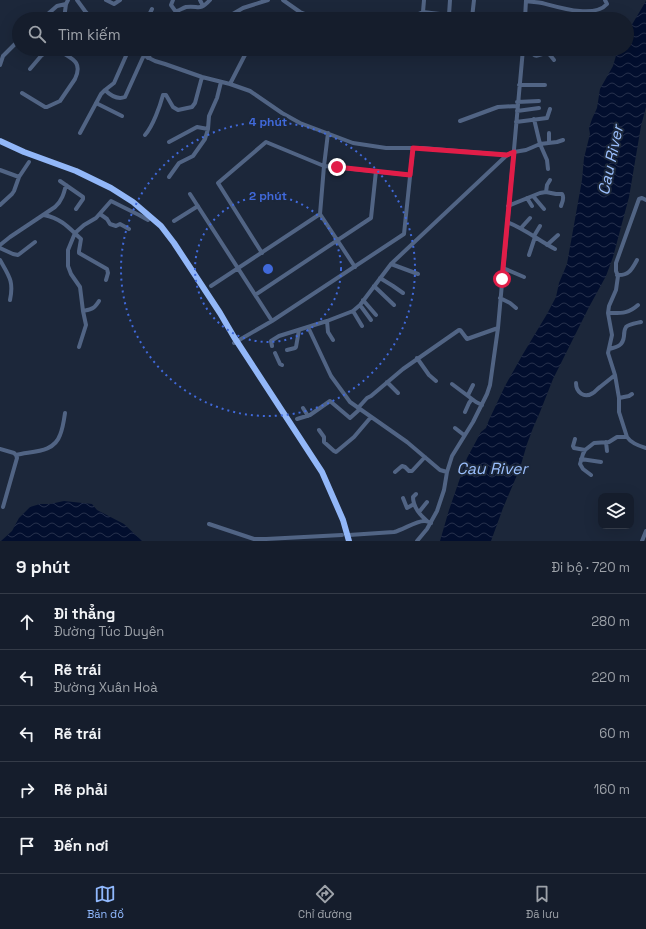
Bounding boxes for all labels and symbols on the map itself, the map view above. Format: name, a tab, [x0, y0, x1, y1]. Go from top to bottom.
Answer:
text: 4 phút	[249, 114, 287, 130]
water label: Cau River	[593, 121, 629, 197]
route end	[328, 158, 346, 176]
text: 2 phút	[249, 188, 287, 204]
centre of rings	[261, 262, 275, 276]
route start	[493, 270, 511, 288]
water label: Cau River	[457, 458, 529, 479]

